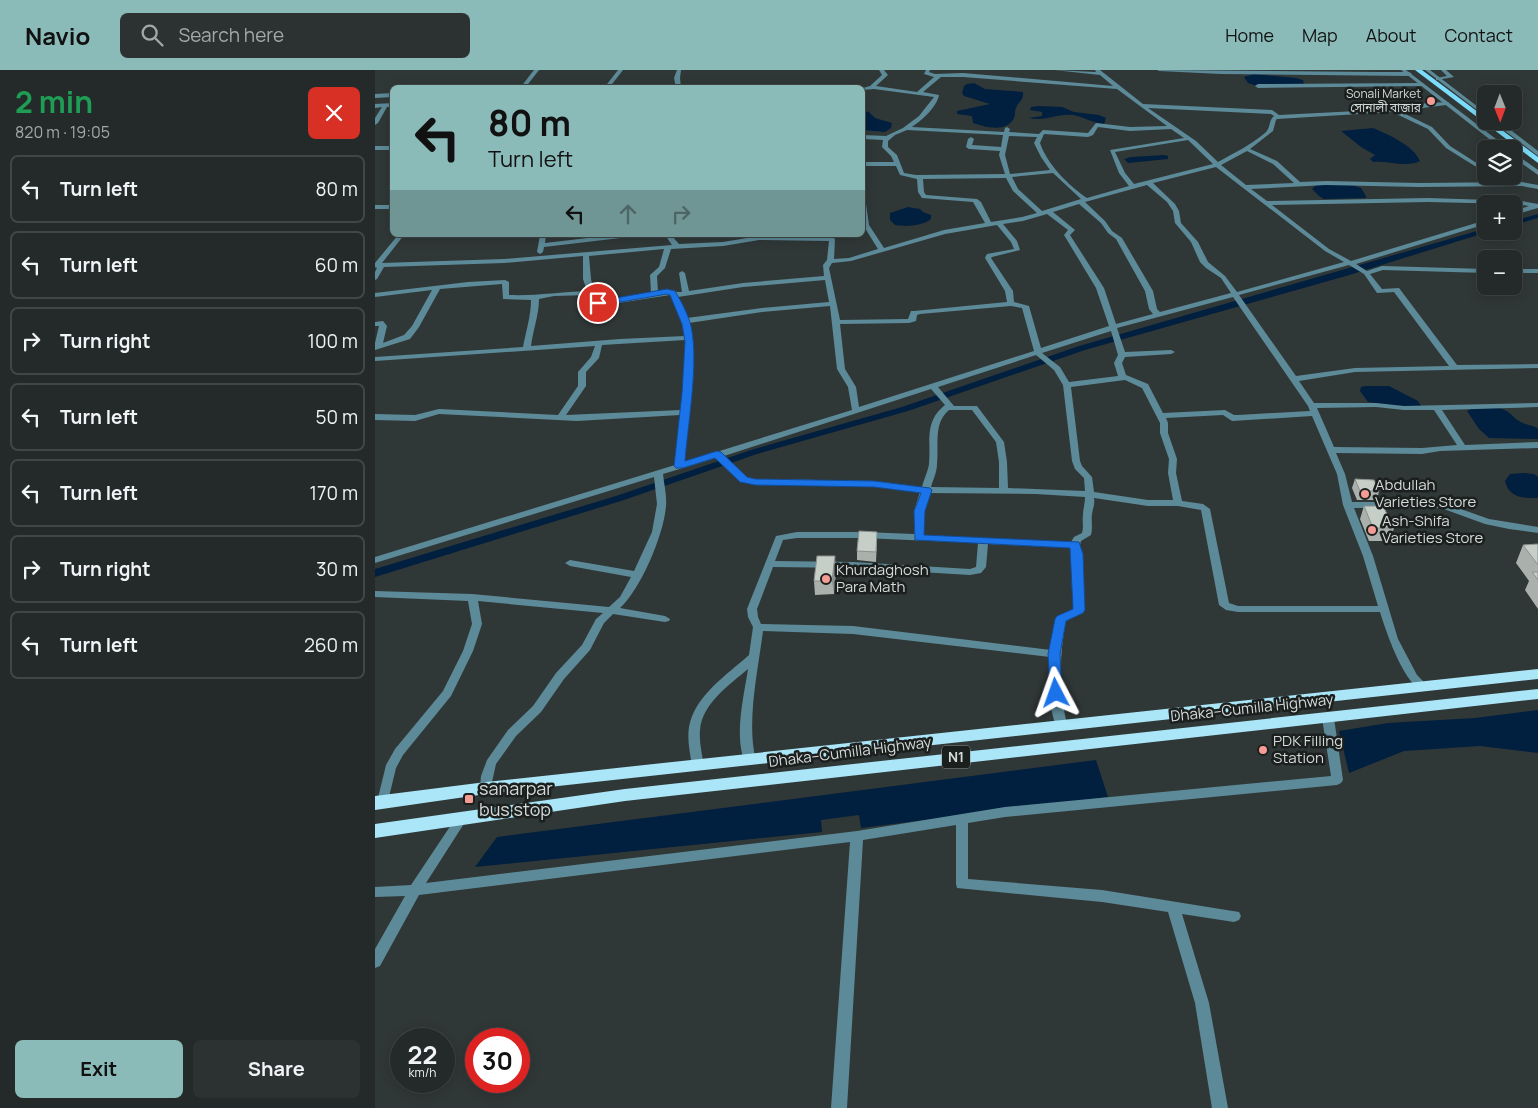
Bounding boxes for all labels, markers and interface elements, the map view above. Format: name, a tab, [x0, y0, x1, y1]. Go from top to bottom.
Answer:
search box	[120, 13, 470, 58]
text: Navio	[25, 19, 90, 52]
icon: search	[138, 21, 166, 49]
text: Search here	[178, 22, 284, 48]
text: Home	[1225, 23, 1274, 47]
text: Map	[1302, 23, 1338, 47]
text: About	[1366, 23, 1416, 47]
text: Contact	[1444, 23, 1513, 47]
text: 2 min	[15, 81, 93, 122]
place label: Sonali Market সোনালী বাজার	[1346, 85, 1422, 116]
north arrow	[1477, 85, 1523, 130]
map controls	[1477, 85, 1522, 295]
button: close	[308, 87, 360, 139]
marker: Sonali Market সোনালী বাজার	[1425, 95, 1437, 107]
text: 80 m	[488, 99, 571, 147]
icon: left	[405, 105, 470, 170]
text: 820 m · 19:05	[15, 121, 110, 143]
button: layers	[1477, 140, 1522, 185]
text: Turn left	[488, 144, 573, 174]
icon: left	[17, 175, 45, 203]
text: Turn left	[60, 176, 138, 202]
text: 80 m	[315, 176, 358, 202]
button: +	[1477, 195, 1522, 240]
icon: left	[561, 200, 589, 228]
icon: ahead	[614, 200, 642, 228]
icon: right	[667, 200, 695, 228]
button: −	[1477, 250, 1522, 295]
icon: left	[17, 251, 45, 279]
text: Turn left	[60, 252, 138, 278]
text: 60 m	[315, 252, 358, 278]
pin	[577, 282, 619, 324]
icon: arrive	[584, 289, 612, 317]
icon: right	[17, 327, 45, 355]
text: Turn right	[60, 328, 150, 354]
text: 100 m	[307, 328, 358, 354]
icon: left	[17, 403, 45, 431]
text: Turn left	[60, 404, 138, 430]
text: 50 m	[316, 404, 358, 430]
place label: Abdullah Varieties Store	[1375, 474, 1477, 512]
icon: left	[17, 479, 45, 507]
text: Turn left	[60, 480, 138, 506]
text: 170 m	[310, 480, 358, 506]
marker: Abdullah Varieties Store	[1359, 488, 1371, 500]
place label: Ash-Shifa Varieties Store	[1382, 510, 1484, 548]
marker: Ash-Shifa Varieties Store	[1366, 524, 1378, 536]
icon: right	[17, 555, 45, 583]
text: Turn right	[60, 556, 150, 582]
text: 30 m	[316, 556, 358, 582]
place label: Khurdaghosh Para Math	[836, 559, 929, 597]
marker: Khurdaghosh Para Math	[820, 573, 832, 585]
icon: left	[17, 631, 45, 659]
text: Turn left	[60, 632, 138, 658]
text: 260 m	[304, 632, 358, 658]
position arrow	[1029, 666, 1081, 718]
street label: Dhaka–Cumilla Highway	[1169, 688, 1335, 727]
place label: PDK Filling Station	[1273, 730, 1343, 768]
street label: Dhaka–Cumilla Highway	[767, 731, 933, 772]
marker: PDK Filling Station	[1257, 744, 1269, 756]
road number: N1	[942, 746, 970, 769]
place label: sanarpar bus stop	[479, 776, 553, 821]
marker: sanarpar bus stop	[463, 793, 475, 805]
speed limit sign: 30	[465, 1028, 530, 1093]
text: 22	[408, 1037, 437, 1072]
button: Exit	[15, 1040, 183, 1098]
button: Share	[193, 1040, 360, 1098]
text: km/h	[409, 1064, 436, 1081]

